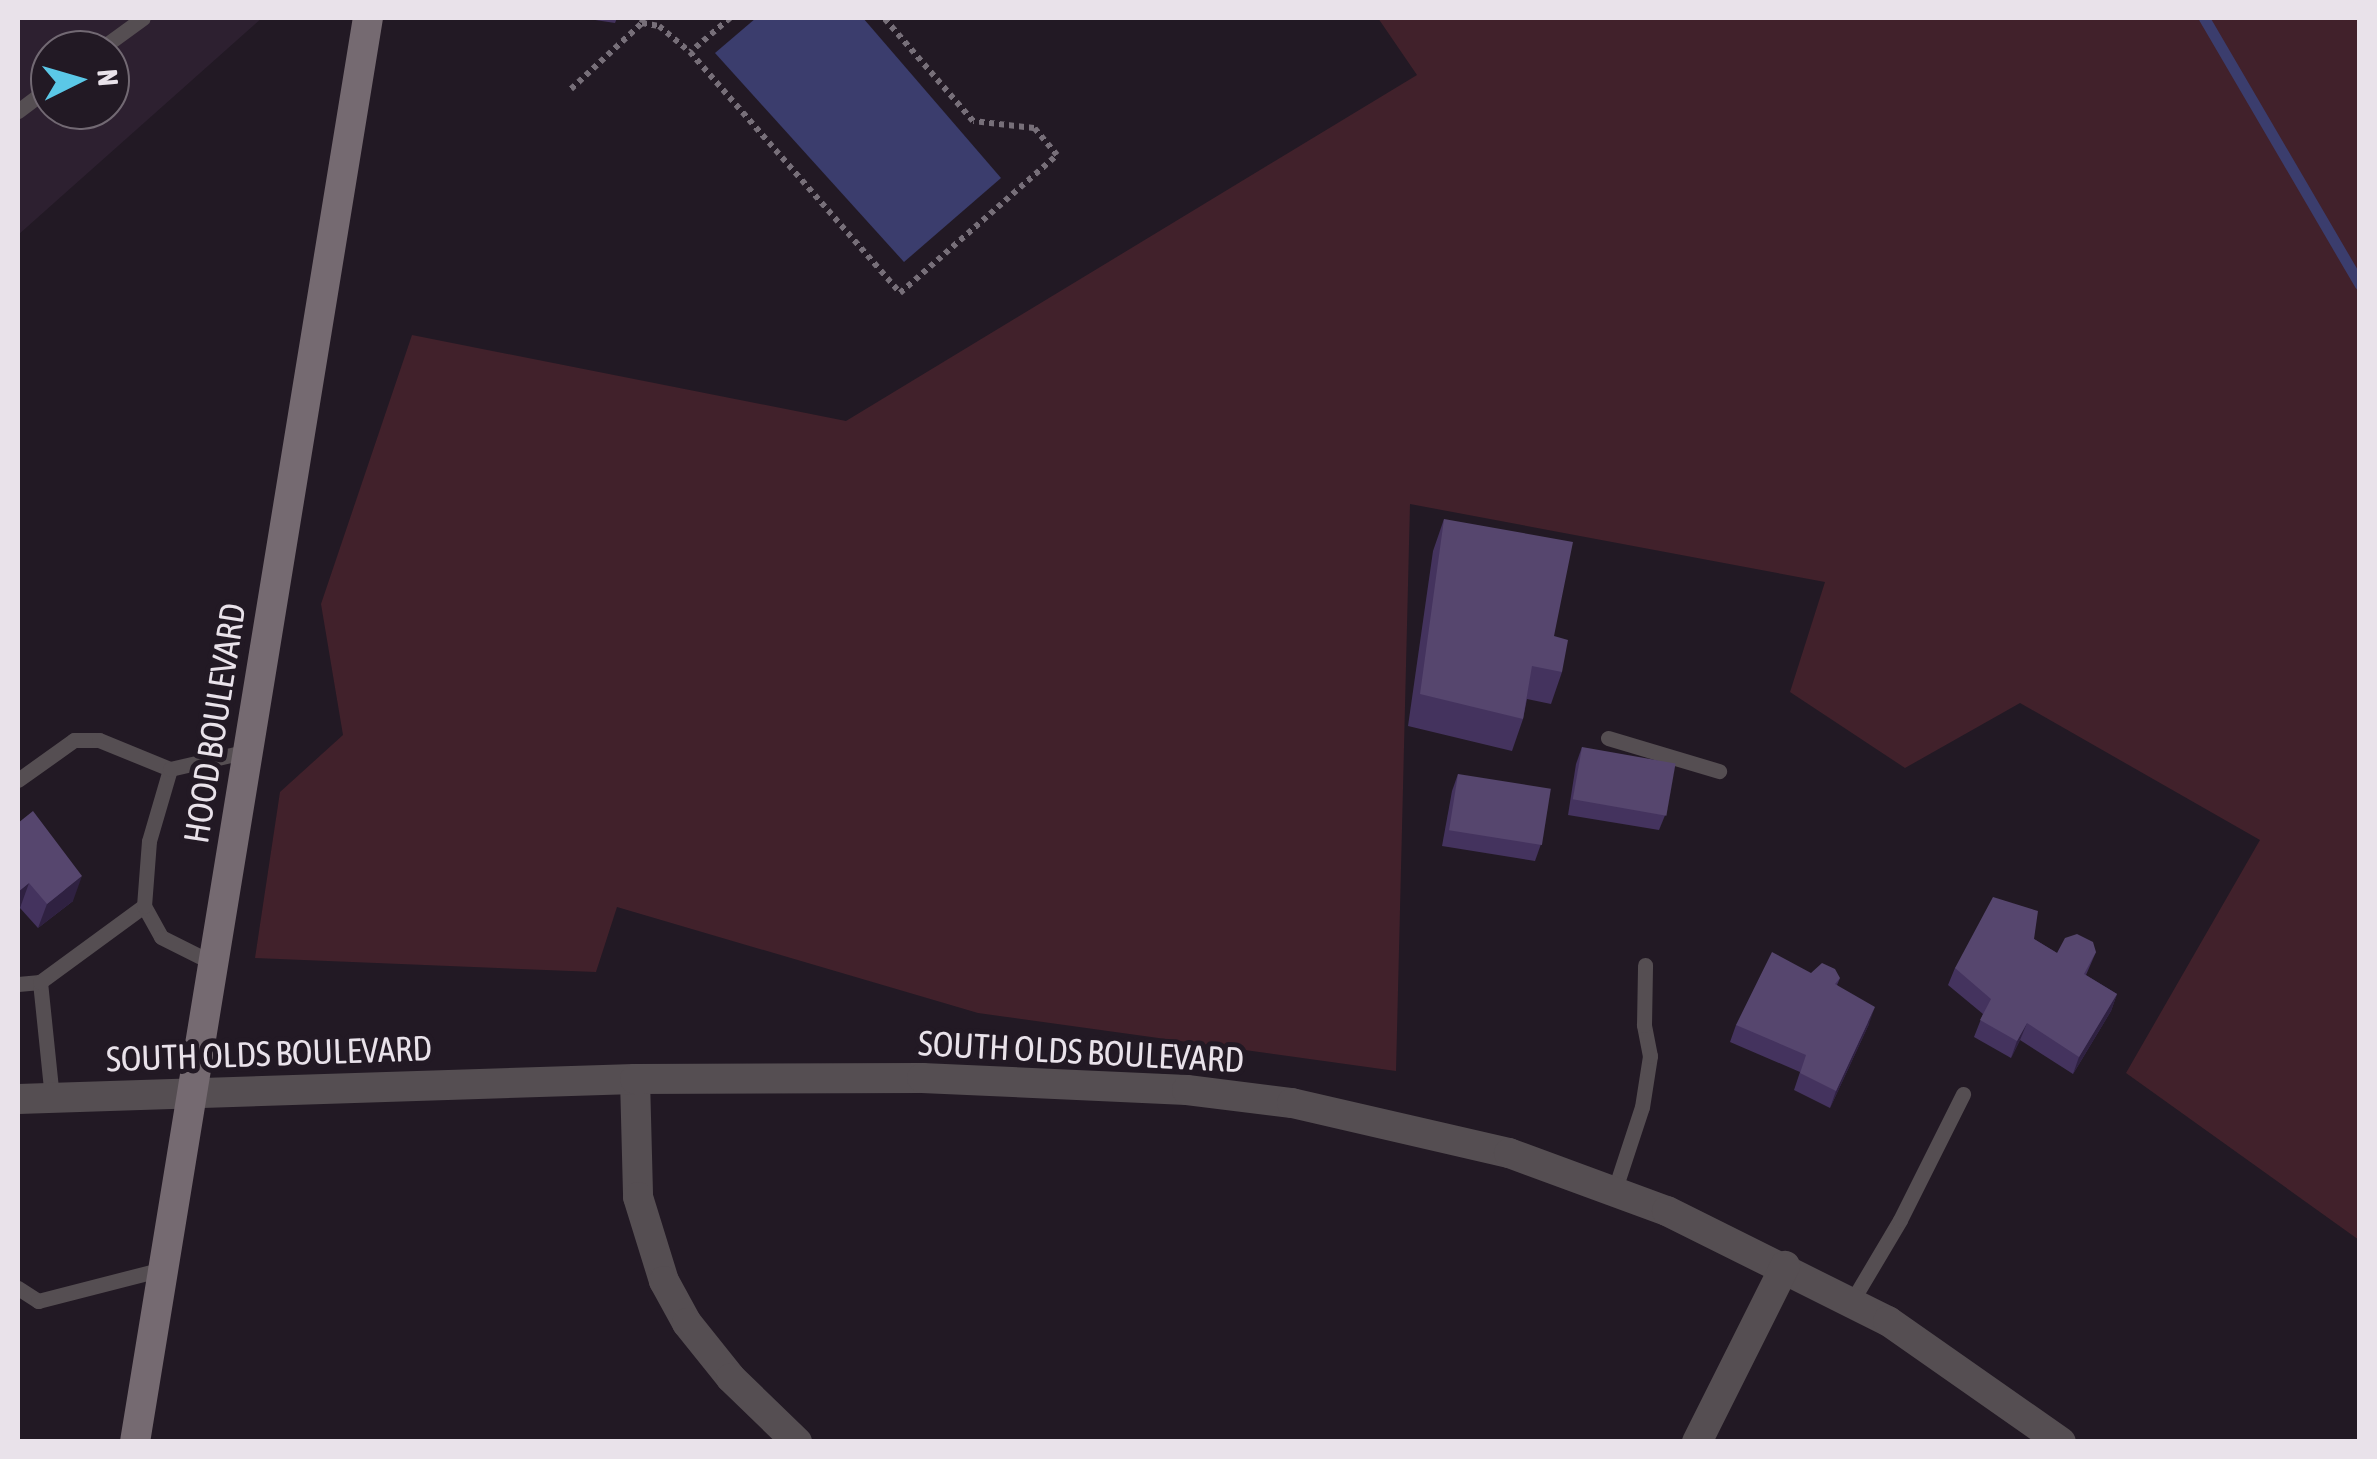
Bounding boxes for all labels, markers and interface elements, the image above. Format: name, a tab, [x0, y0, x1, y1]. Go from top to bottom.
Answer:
north arrow	[30, 30, 130, 130]
text: N	[91, 68, 125, 87]
street label: HOOD BOULEVARD	[174, 600, 254, 846]
street label: SOUTH OLDS BOULEVARD	[917, 1021, 1245, 1081]
street label: SOUTH OLDS BOULEVARD	[105, 1026, 433, 1080]

